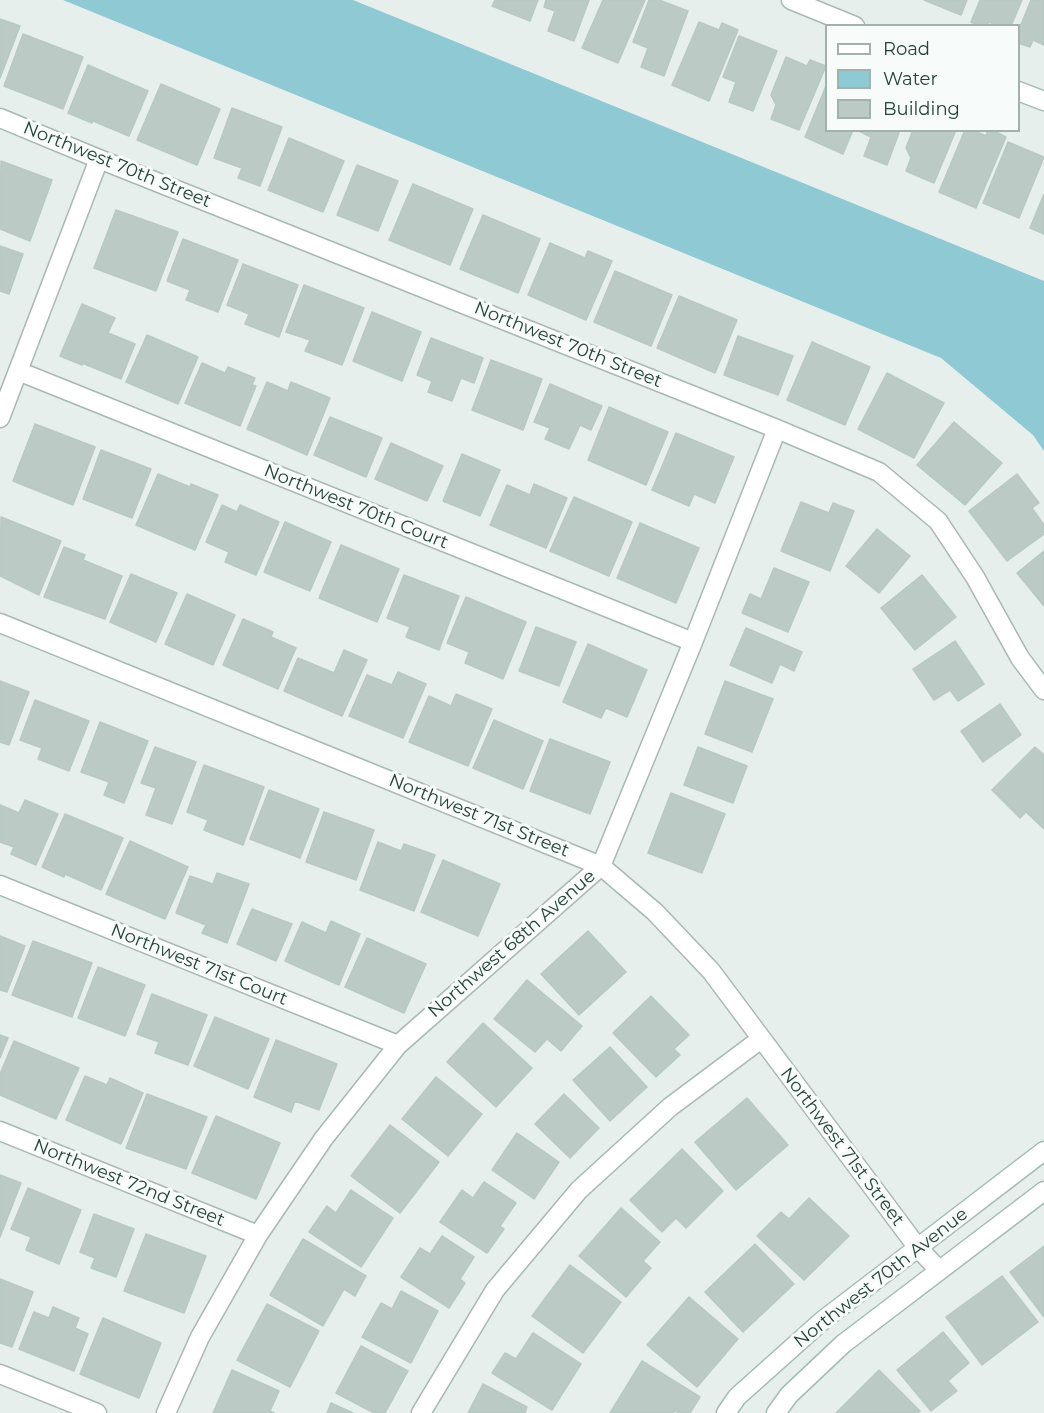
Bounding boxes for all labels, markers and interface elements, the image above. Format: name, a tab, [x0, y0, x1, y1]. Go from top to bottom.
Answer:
legend	[825, 24, 1020, 132]
text: Road	[883, 38, 930, 60]
text: Water	[883, 68, 938, 90]
text: Building	[883, 98, 960, 120]
street label: Northwest 70th Street	[20, 117, 214, 213]
street label: Northwest 70th Street	[471, 297, 665, 393]
street label: Northwest 70th Court	[261, 460, 451, 554]
street label: Northwest 71st Street	[386, 770, 572, 862]
street label: Northwest 68th Avenue	[424, 865, 600, 1023]
street label: Northwest 71st Court	[108, 920, 290, 1010]
street label: Northwest 71st Street	[775, 1064, 909, 1230]
street label: Northwest 72nd Street	[30, 1135, 228, 1231]
street label: Northwest 70th Avenue	[790, 1203, 972, 1353]

